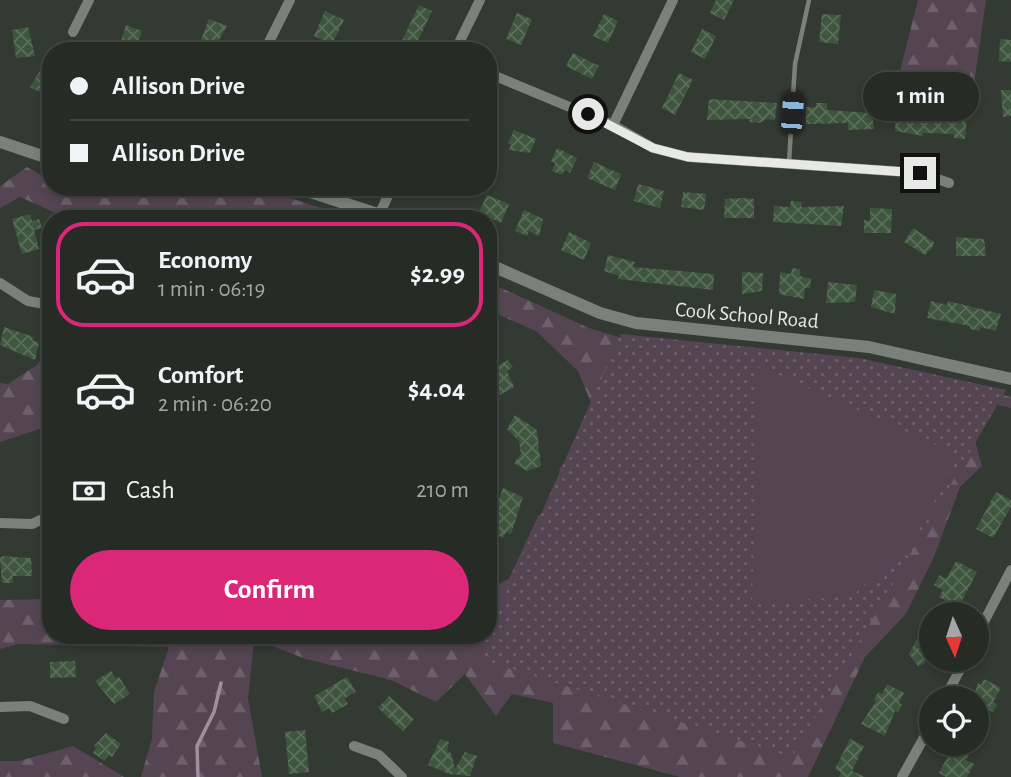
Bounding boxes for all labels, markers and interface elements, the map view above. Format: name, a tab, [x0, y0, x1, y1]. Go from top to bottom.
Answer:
callout: 1 min	[862, 72, 978, 120]
text: Allison Drive	[112, 73, 245, 99]
text: 1 min	[897, 85, 945, 108]
car	[781, 91, 804, 135]
route start	[572, 98, 604, 130]
text: Allison Drive	[112, 140, 245, 166]
route end	[904, 157, 936, 189]
icon: car	[74, 243, 137, 306]
text: Economy	[158, 247, 252, 273]
text: $2.99	[410, 261, 465, 287]
text: 1 min · 06:19	[158, 278, 265, 301]
street label: Cook School Road	[674, 299, 820, 332]
icon: car	[74, 358, 137, 421]
text: Comfort	[158, 362, 243, 388]
text: $4.04	[408, 376, 465, 402]
text: 2 min · 06:20	[158, 393, 272, 416]
icon: cash	[70, 472, 108, 510]
text: Cash	[126, 477, 175, 503]
text: 210 m	[416, 479, 469, 502]
button: Confirm	[70, 550, 469, 630]
north arrow	[919, 602, 989, 672]
map controls	[919, 602, 989, 756]
button: locate	[919, 686, 989, 756]

